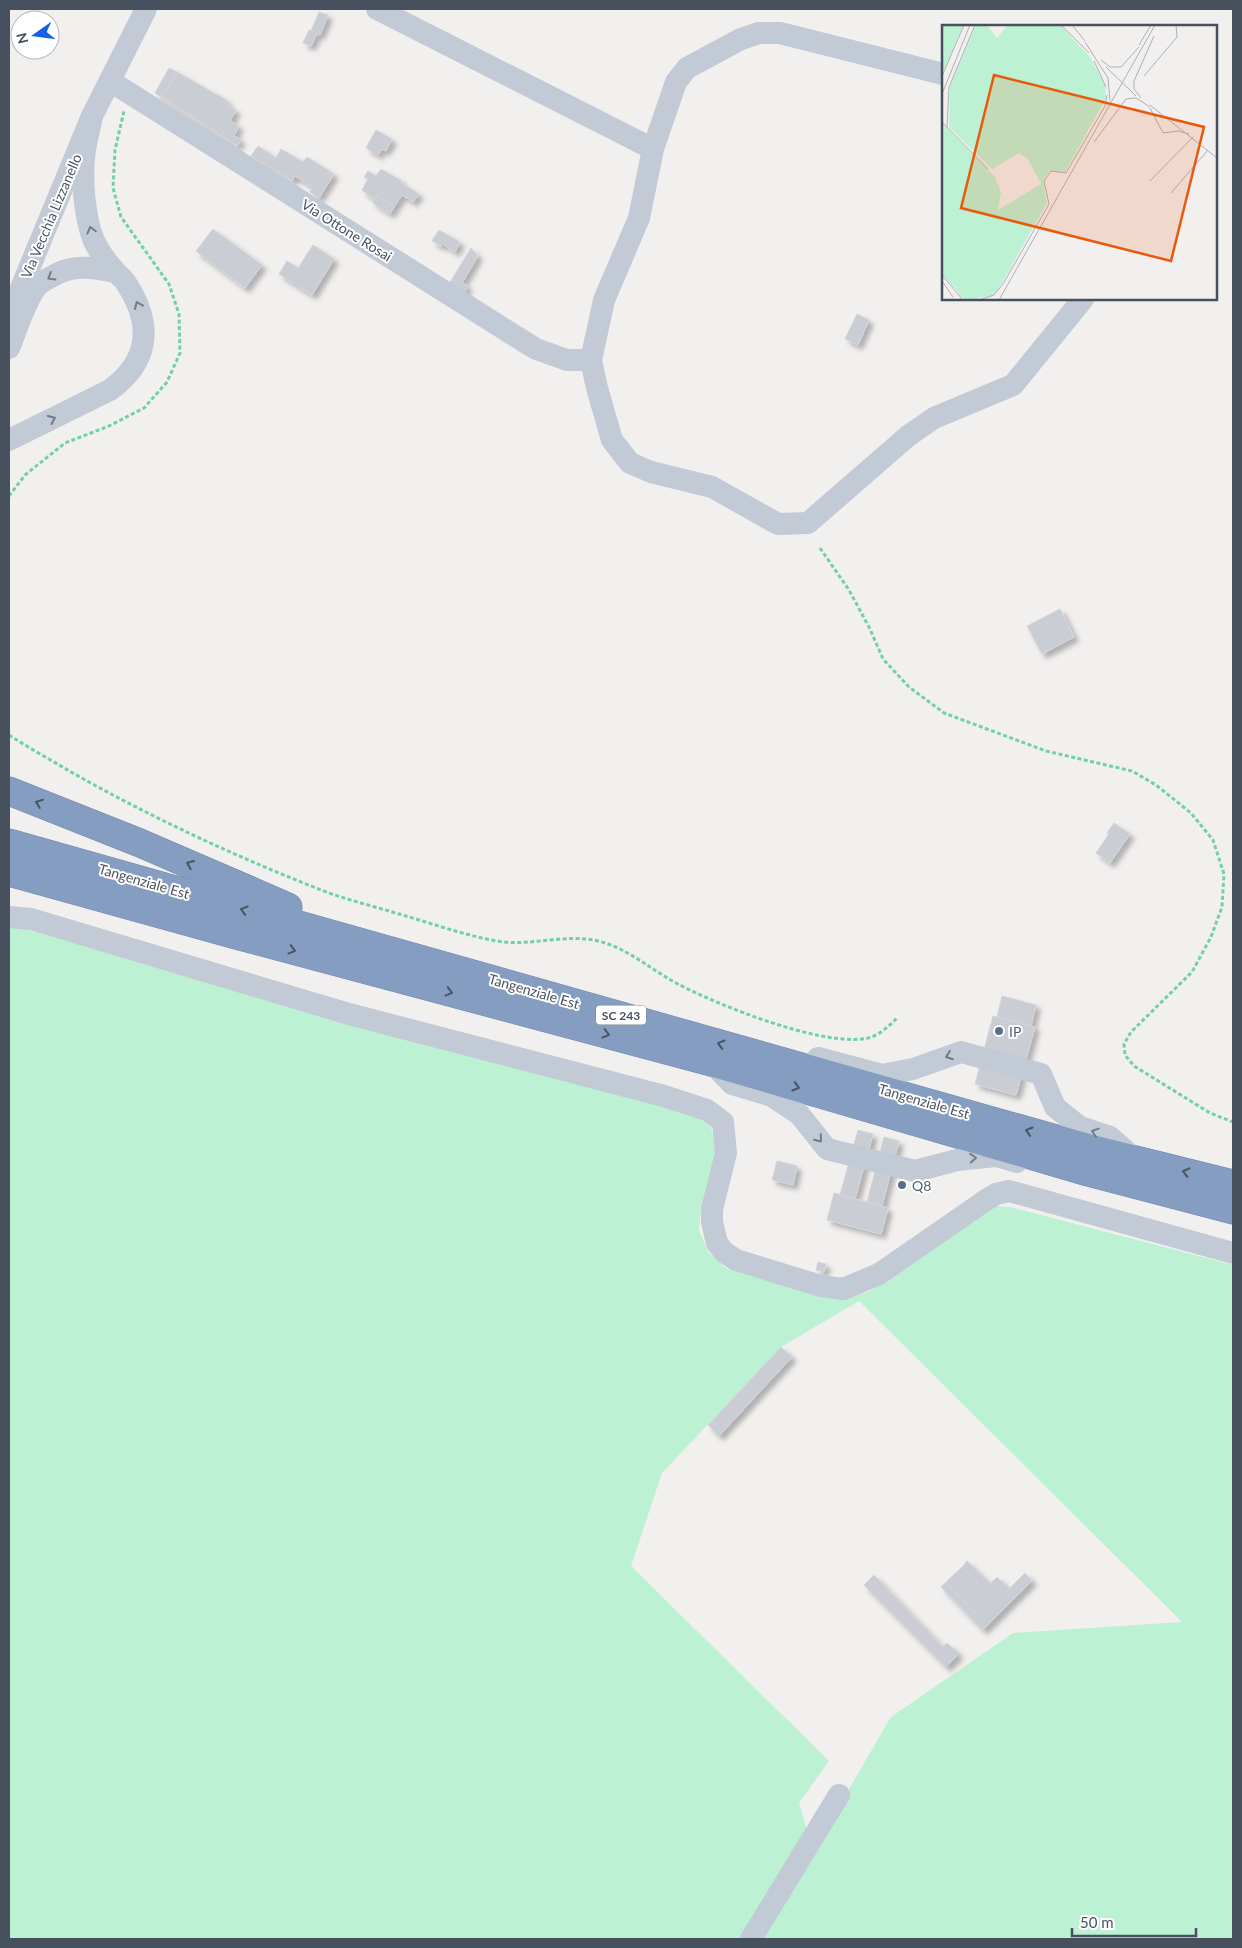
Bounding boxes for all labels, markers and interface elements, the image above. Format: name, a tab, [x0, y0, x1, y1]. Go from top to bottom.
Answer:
north arrow	[10, 10, 60, 60]
inset map	[942, 25, 1217, 300]
text: N	[12, 31, 31, 46]
street label: Via Vecchia Lizzanello	[17, 151, 85, 281]
street label: Via Ottone Rosai	[299, 195, 395, 265]
one-way arrow	[86, 225, 97, 234]
one-way arrow	[48, 270, 57, 280]
one-way arrow	[133, 301, 144, 310]
one-way arrow	[47, 415, 56, 425]
one-way arrow	[35, 799, 44, 810]
street label: Tangenziale Est	[97, 860, 191, 902]
one-way arrow	[186, 860, 195, 871]
one-way arrow	[241, 905, 249, 915]
one-way arrow	[287, 945, 295, 955]
street label: Tangenziale Est	[487, 970, 581, 1012]
one-way arrow	[444, 987, 452, 997]
road number: SC 243	[596, 1006, 646, 1024]
place label: IP	[1009, 1023, 1021, 1040]
marker: IP	[993, 1025, 1005, 1037]
one-way arrow	[601, 1029, 609, 1039]
one-way arrow	[717, 1039, 725, 1049]
one-way arrow	[945, 1050, 953, 1060]
street label: Tangenziale Est	[877, 1080, 971, 1122]
one-way arrow	[791, 1082, 800, 1092]
one-way arrow	[1025, 1126, 1033, 1136]
one-way arrow	[1092, 1128, 1100, 1138]
one-way arrow	[813, 1133, 822, 1142]
one-way arrow	[969, 1153, 977, 1164]
one-way arrow	[1181, 1167, 1190, 1178]
place label: Q8	[912, 1177, 931, 1194]
marker: Q8	[896, 1179, 908, 1191]
scale bar	[1072, 1906, 1196, 1938]
text: 50 m	[1080, 1913, 1114, 1931]

